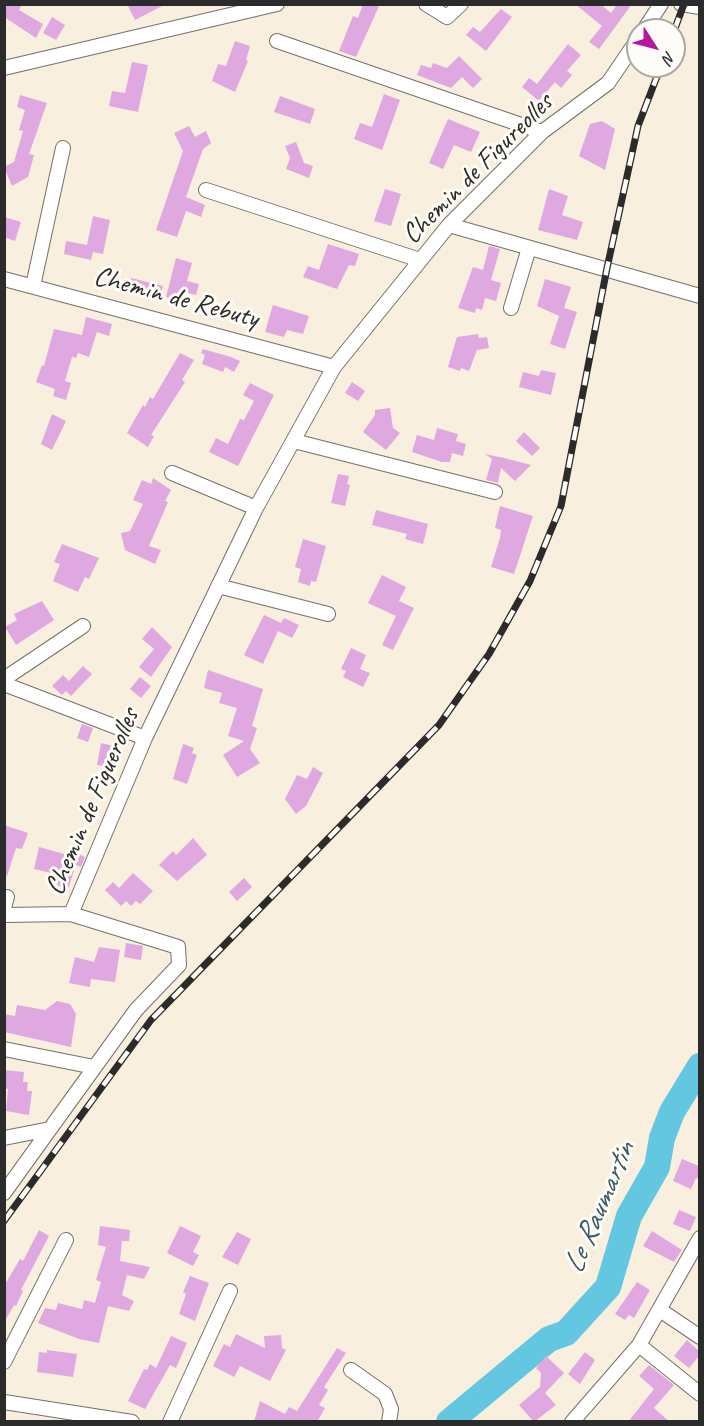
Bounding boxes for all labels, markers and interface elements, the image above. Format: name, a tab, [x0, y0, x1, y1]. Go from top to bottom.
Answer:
north arrow	[626, 18, 686, 78]
text: N	[658, 48, 680, 67]
street label: Chemin de Figureolles	[396, 87, 560, 251]
street label: Chemin de Rebuty	[90, 260, 262, 336]
street label: Chemin de Figuerolles	[39, 704, 147, 900]
water label: Le Raumartin	[556, 1137, 644, 1279]

